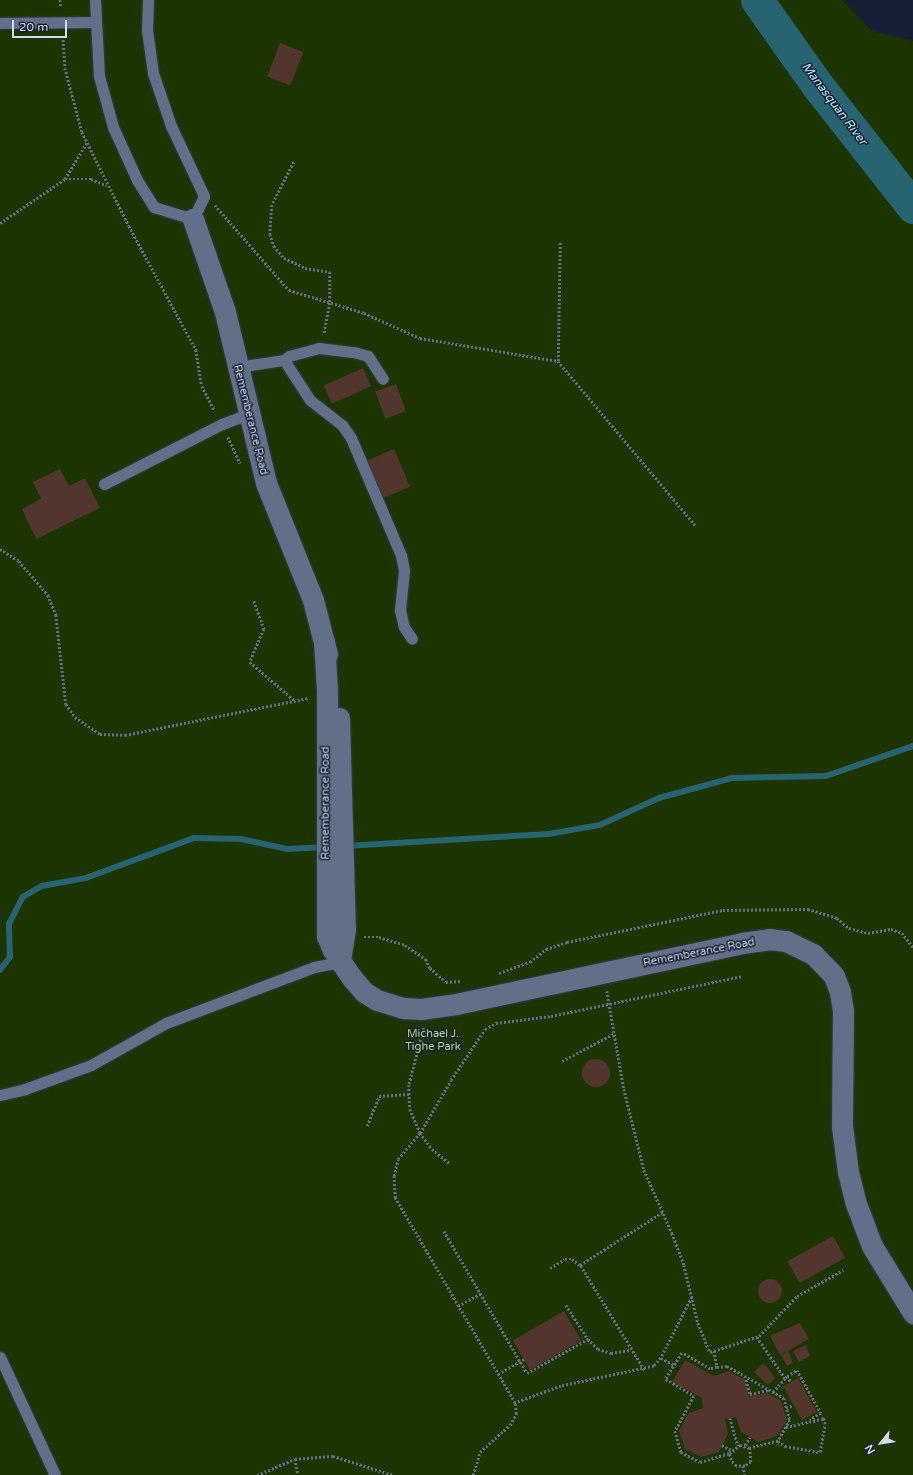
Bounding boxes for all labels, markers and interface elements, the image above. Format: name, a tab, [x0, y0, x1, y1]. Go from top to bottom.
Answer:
scale bar	[14, 12, 69, 38]
text: 20 m	[19, 20, 48, 34]
water label: Manasquan River	[798, 60, 870, 148]
street label: Rememberance Road	[230, 363, 270, 477]
street label: Rememberance Road	[319, 746, 333, 860]
street label: Rememberance Road	[642, 936, 756, 970]
park label: Michael J. Tighe Park	[405, 1028, 461, 1054]
north arrow	[861, 1423, 901, 1463]
text: N	[862, 1442, 878, 1456]

